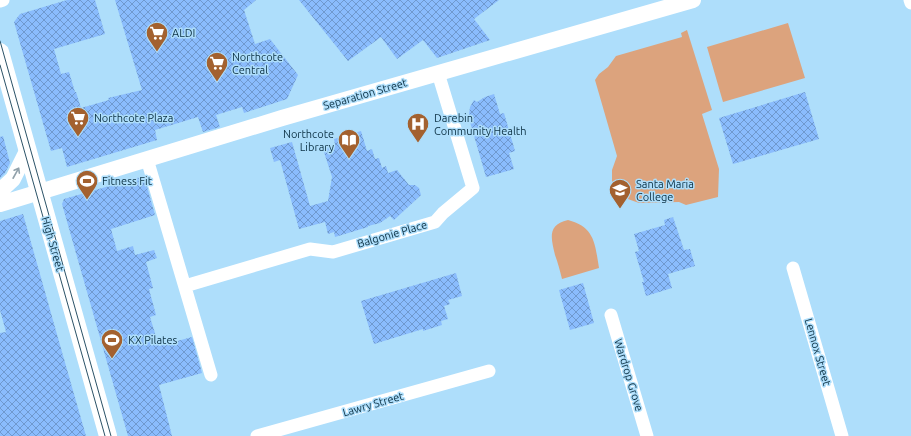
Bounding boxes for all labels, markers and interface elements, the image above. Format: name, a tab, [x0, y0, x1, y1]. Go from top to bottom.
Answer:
supermarket icon: ALDI	[144, 20, 170, 53]
place label: ALDI	[172, 27, 195, 39]
supermarket icon: Northcote Central	[204, 50, 230, 83]
place label: Northcote Central	[232, 51, 283, 76]
street label: Separation Street	[322, 76, 409, 112]
supermarket icon: Northcote Plaza	[65, 105, 91, 138]
hospital icon: Darebin Community Health	[405, 111, 431, 144]
place label: Northcote Plaza	[94, 112, 173, 124]
place label: Darebin Community Health	[434, 112, 526, 137]
library icon: Northcote Library	[336, 127, 362, 160]
place label: Northcote Library	[283, 128, 335, 153]
one-way arrow	[13, 167, 21, 179]
sports icon: Fitness Fit	[74, 168, 100, 201]
place label: Fitness Fit	[102, 175, 153, 187]
school or university icon: Santa Maria College	[607, 177, 633, 210]
place label: Santa Maria College	[636, 178, 694, 203]
street label: High Street	[39, 215, 67, 273]
street label: Balgonie Place	[356, 218, 428, 250]
street label: Lennox Street	[803, 317, 834, 388]
sports icon: KX Pilates	[99, 327, 125, 360]
place label: KX Pilates	[128, 334, 177, 346]
street label: Wardrop Grove	[612, 337, 646, 413]
street label: Lawry Street	[341, 389, 405, 418]

